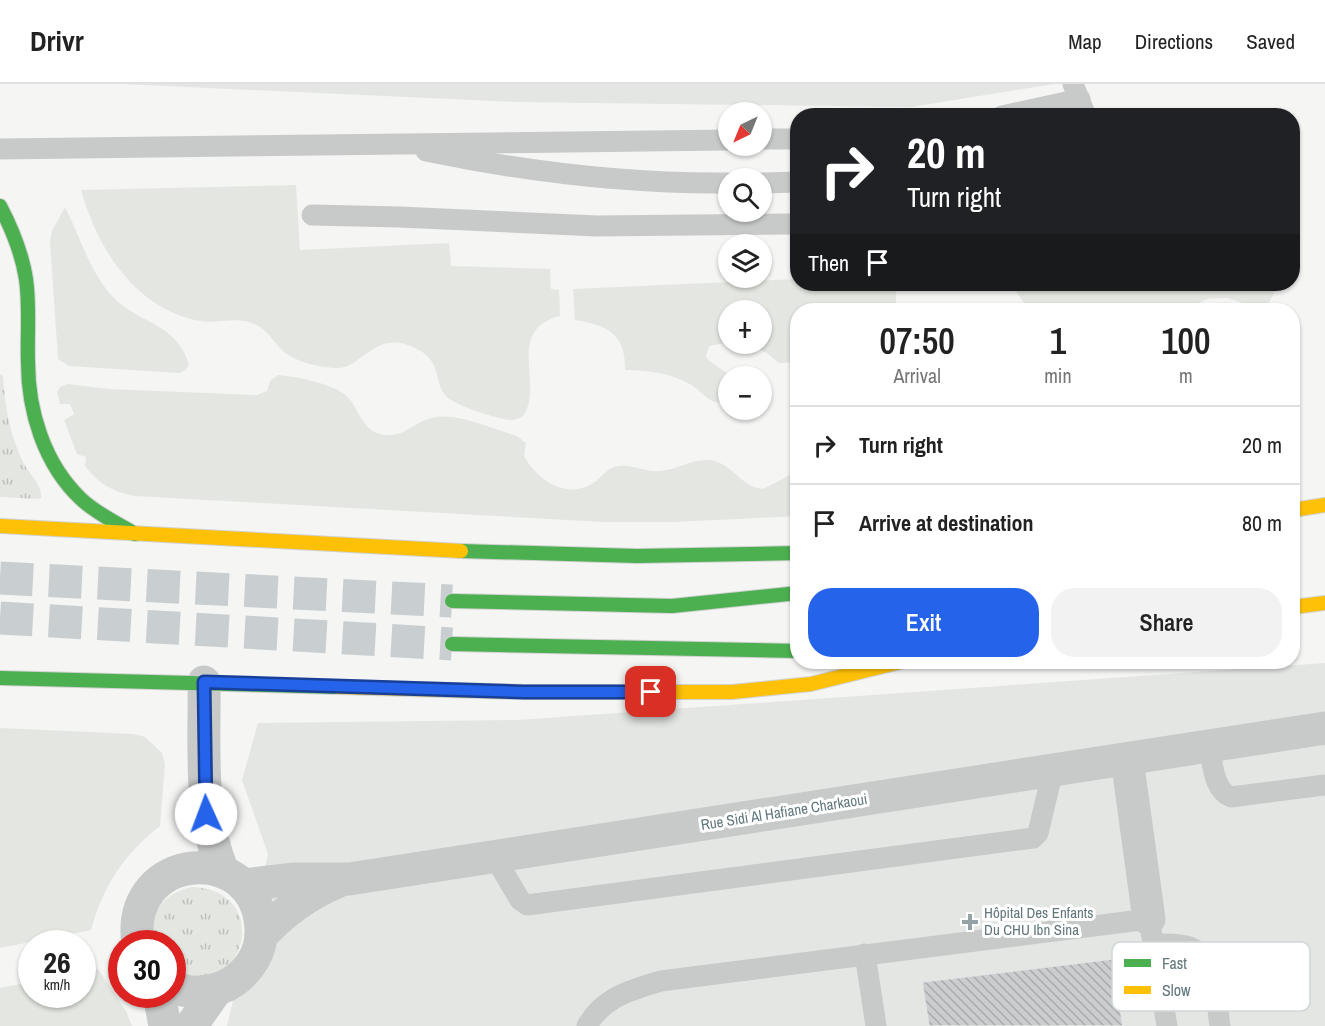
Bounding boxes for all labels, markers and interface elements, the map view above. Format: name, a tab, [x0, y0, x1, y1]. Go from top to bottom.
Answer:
text: Drivr	[30, 22, 84, 60]
text: Map	[1068, 27, 1102, 56]
text: Directions	[1135, 27, 1213, 56]
text: Saved	[1246, 27, 1295, 56]
north arrow	[718, 102, 772, 156]
map controls	[718, 102, 772, 420]
text: 20 m	[907, 125, 986, 181]
icon: right	[808, 132, 886, 210]
button: search	[718, 168, 772, 222]
text: Turn right	[907, 179, 1001, 215]
button: layers	[718, 234, 772, 288]
icon: arrive	[861, 246, 894, 279]
text: Then	[808, 248, 849, 278]
button: +	[718, 300, 772, 354]
text: 07:50	[880, 317, 955, 365]
text: 1	[1050, 317, 1066, 365]
text: 100	[1161, 317, 1210, 365]
text: Arrival	[893, 362, 941, 389]
text: min	[1044, 362, 1072, 389]
text: m	[1179, 362, 1193, 389]
button: −	[718, 366, 772, 420]
icon: right	[808, 429, 841, 462]
text: Turn right	[859, 430, 943, 460]
text: 20 m	[1242, 430, 1282, 460]
icon: arrive	[808, 507, 841, 540]
text: Arrive at destination	[859, 508, 1033, 538]
text: 80 m	[1242, 508, 1282, 538]
button: Exit	[808, 588, 1039, 657]
button: Share	[1051, 588, 1282, 657]
pin	[625, 666, 676, 717]
icon: arrive	[634, 675, 667, 708]
position arrow	[174, 782, 238, 846]
street label: Rue Sidi Al Hafiane Charkaoui	[699, 788, 869, 835]
place label: Hôpital Des Enfants Du CHU Ibn Sina	[984, 902, 1093, 940]
marker: Hôpital Des Enfants Du CHU Ibn Sina	[961, 913, 979, 931]
speed limit sign: 30	[108, 930, 186, 1008]
text: 26	[43, 942, 71, 982]
legend	[1112, 942, 1310, 1011]
text: Fast	[1162, 952, 1187, 974]
text: km/h	[44, 974, 70, 995]
text: Slow	[1162, 979, 1191, 1001]

